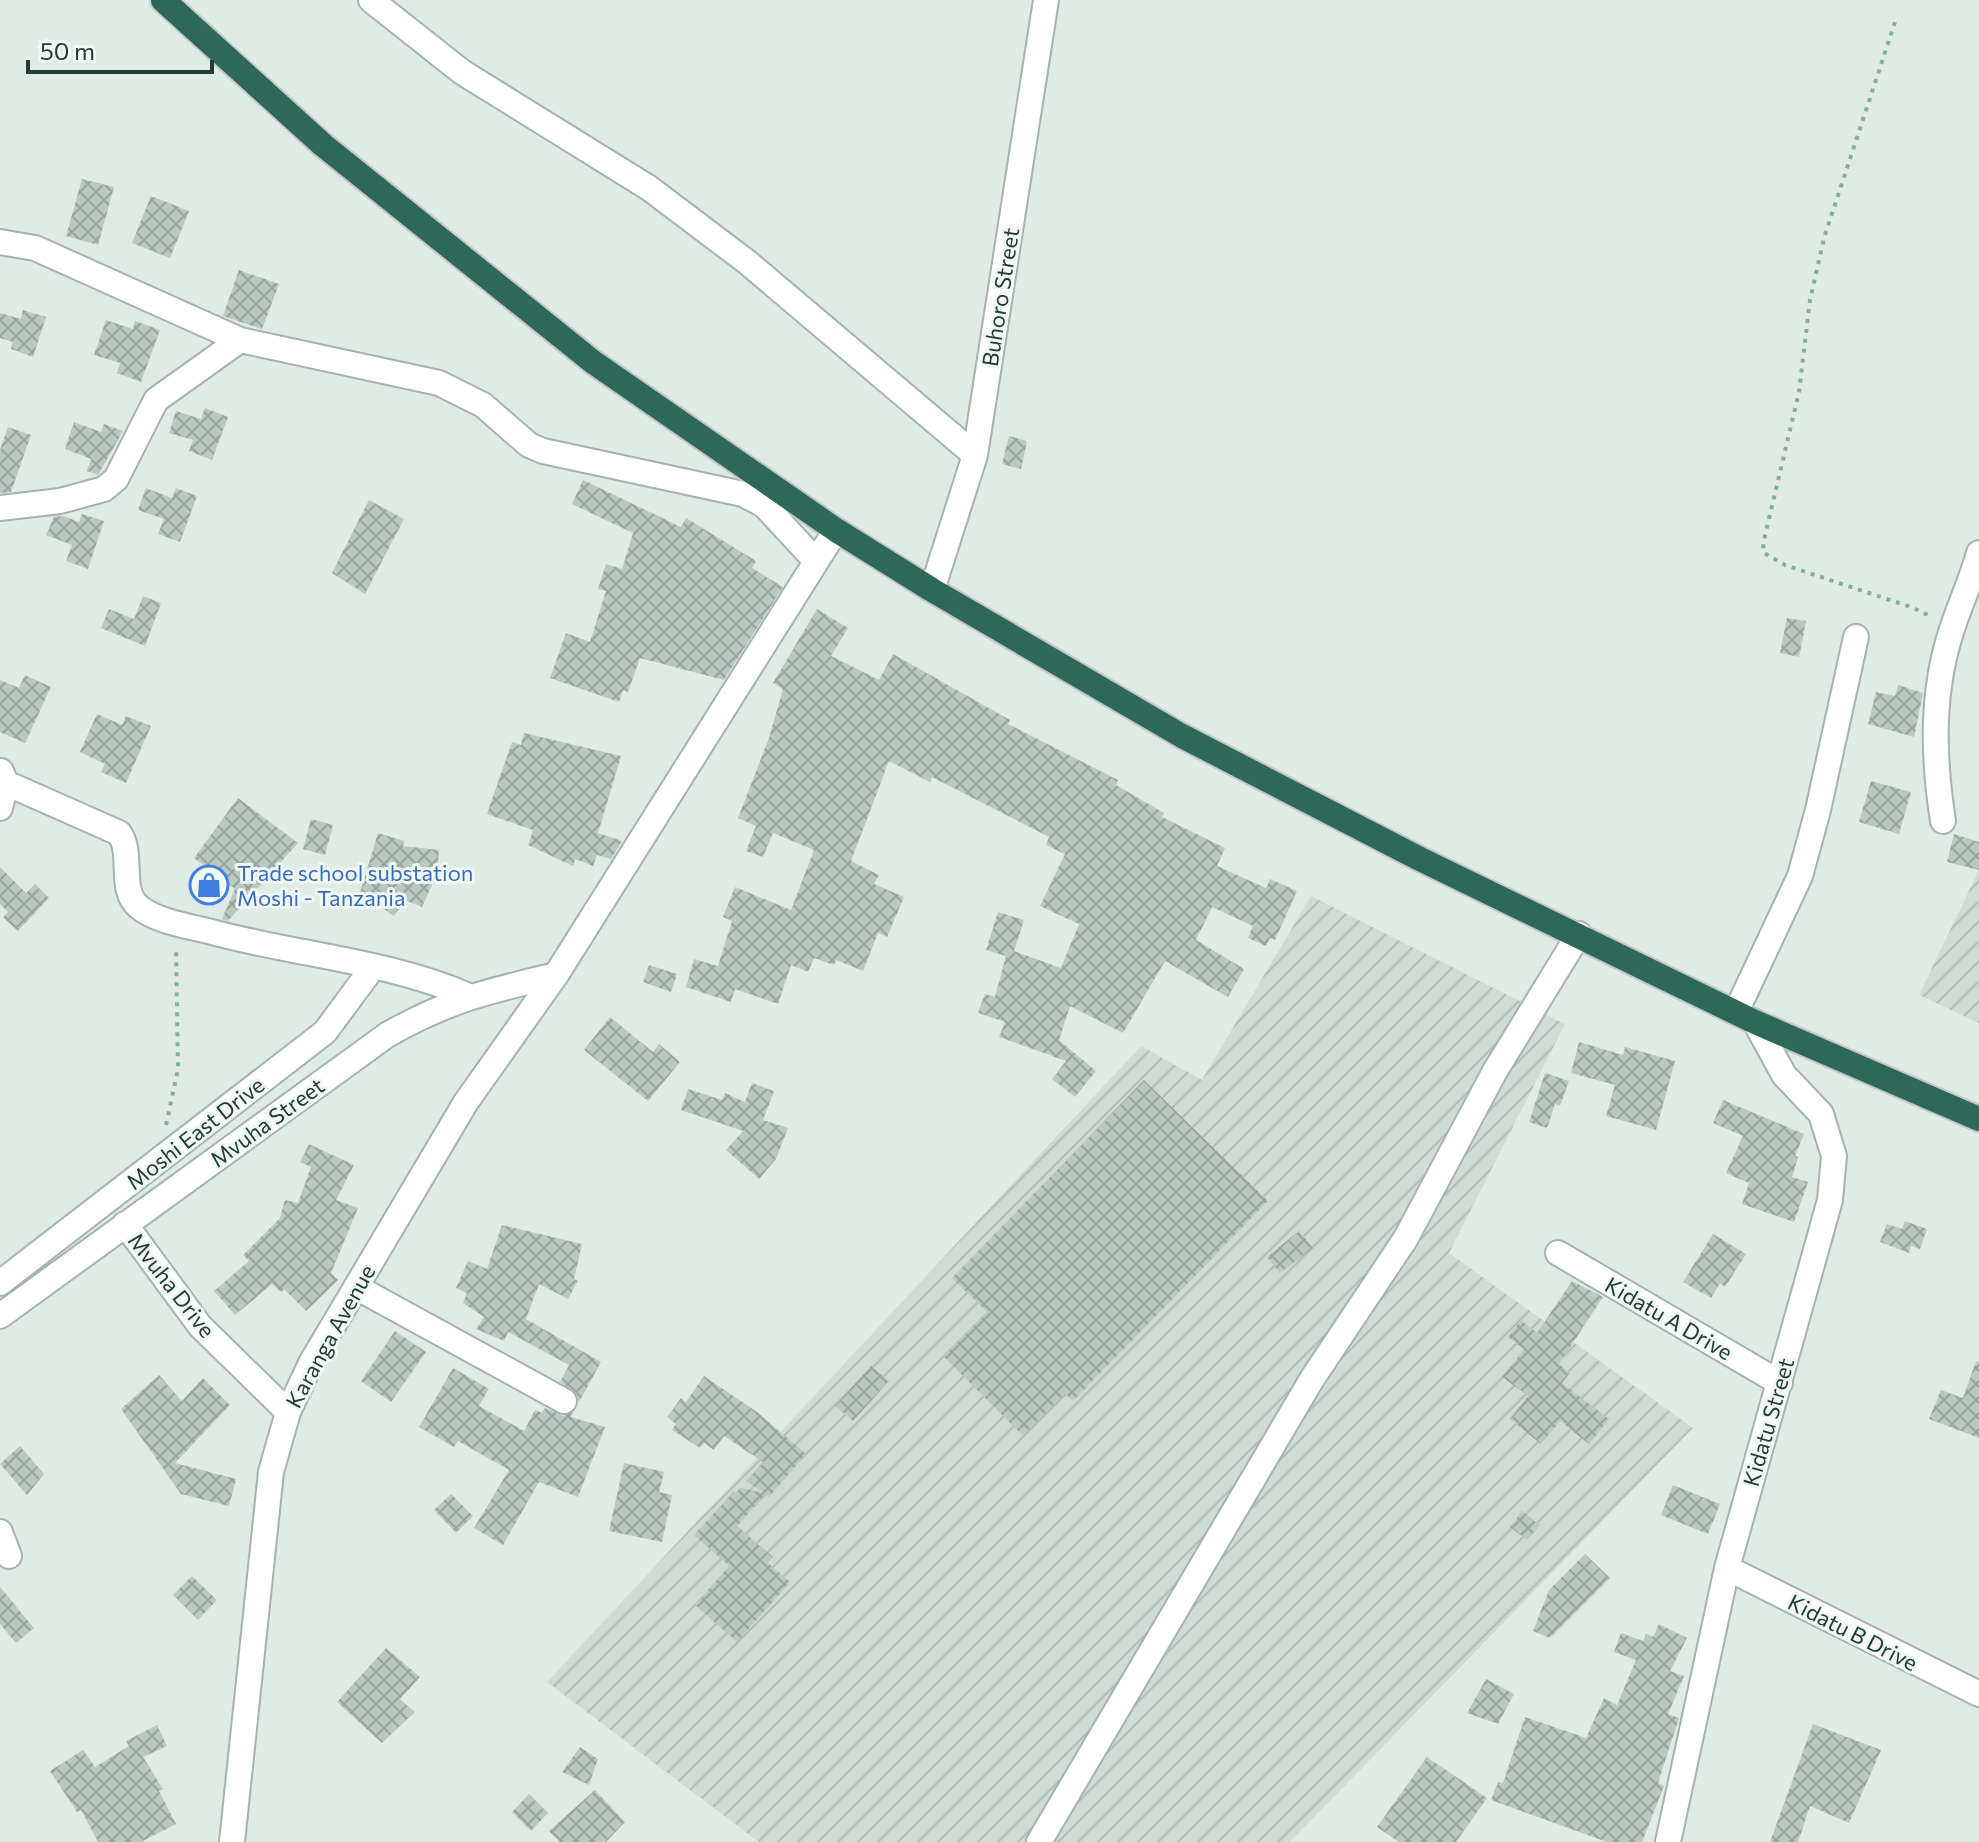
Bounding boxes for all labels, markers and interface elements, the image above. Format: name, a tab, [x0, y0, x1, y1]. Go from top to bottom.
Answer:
scale bar	[28, 24, 212, 74]
text: 50 m	[40, 36, 95, 65]
street label: Buhoro Street	[976, 226, 1024, 368]
place label: Trade school substation Moshi - Tanzania	[237, 859, 473, 911]
shop icon: Trade school substation Moshi - Tanzania	[188, 864, 230, 906]
street label: Moshi East Drive	[121, 1071, 269, 1195]
street label: Mvuha Street	[205, 1072, 329, 1172]
street label: Mvuha Drive	[123, 1227, 221, 1343]
street label: Karanga Avenue	[279, 1260, 381, 1412]
street label: Kidatu A Drive	[1600, 1271, 1738, 1365]
street label: Kidatu Street	[1737, 1355, 1799, 1489]
street label: Kidatu B Drive	[1784, 1588, 1922, 1676]

